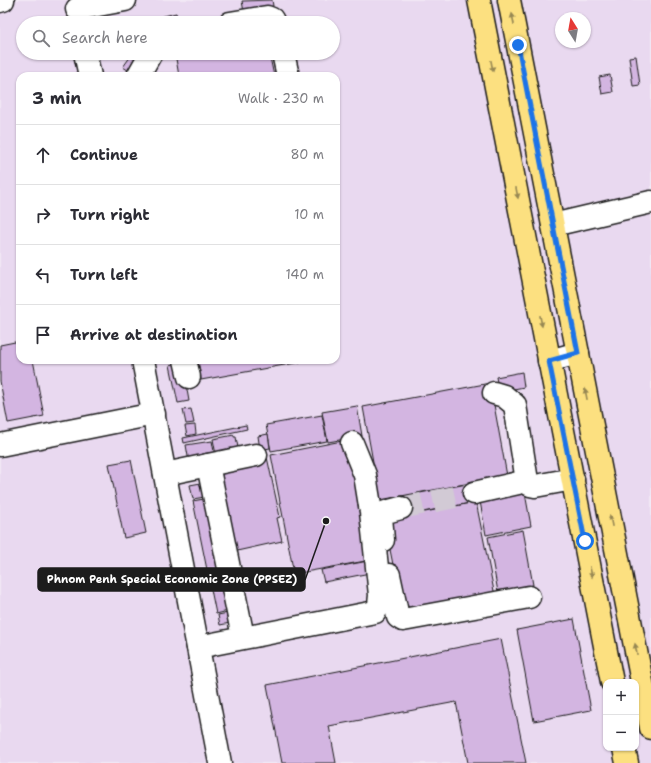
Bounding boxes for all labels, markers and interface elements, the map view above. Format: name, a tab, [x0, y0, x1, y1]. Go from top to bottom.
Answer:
north arrow	[555, 12, 591, 48]
one-way arrow	[510, 13, 516, 25]
search box	[16, 16, 340, 60]
icon: search	[30, 27, 52, 49]
text: Search here	[62, 28, 148, 48]
route end	[509, 36, 527, 54]
one-way arrow	[489, 60, 495, 72]
text: 3 min	[32, 87, 82, 109]
text: Walk · 230 m	[238, 90, 324, 107]
icon: ahead	[32, 144, 54, 166]
text: Continue	[70, 145, 138, 165]
text: 80 m	[290, 146, 324, 163]
one-way arrow	[514, 187, 520, 199]
icon: right	[32, 204, 54, 226]
text: Turn right	[70, 205, 150, 225]
text: 10 m	[294, 206, 324, 223]
icon: left	[32, 264, 54, 286]
text: Turn left	[70, 265, 138, 285]
text: 140 m	[285, 266, 324, 283]
one-way arrow	[539, 315, 545, 327]
icon: arrive	[32, 324, 54, 346]
text: Arrive at destination	[70, 325, 238, 345]
one-way arrow	[583, 388, 589, 400]
one-way arrow	[608, 515, 614, 527]
route start	[576, 532, 594, 550]
one-way arrow	[588, 566, 594, 578]
callout: Phnom Penh Special Economic Zone (PPSEZ)	[38, 568, 305, 591]
text: Phnom Penh Special Economic Zone (PPSEZ)	[47, 572, 297, 587]
one-way arrow	[632, 643, 638, 655]
map controls	[603, 679, 639, 751]
button: +	[603, 679, 639, 715]
button: −	[603, 715, 639, 751]

